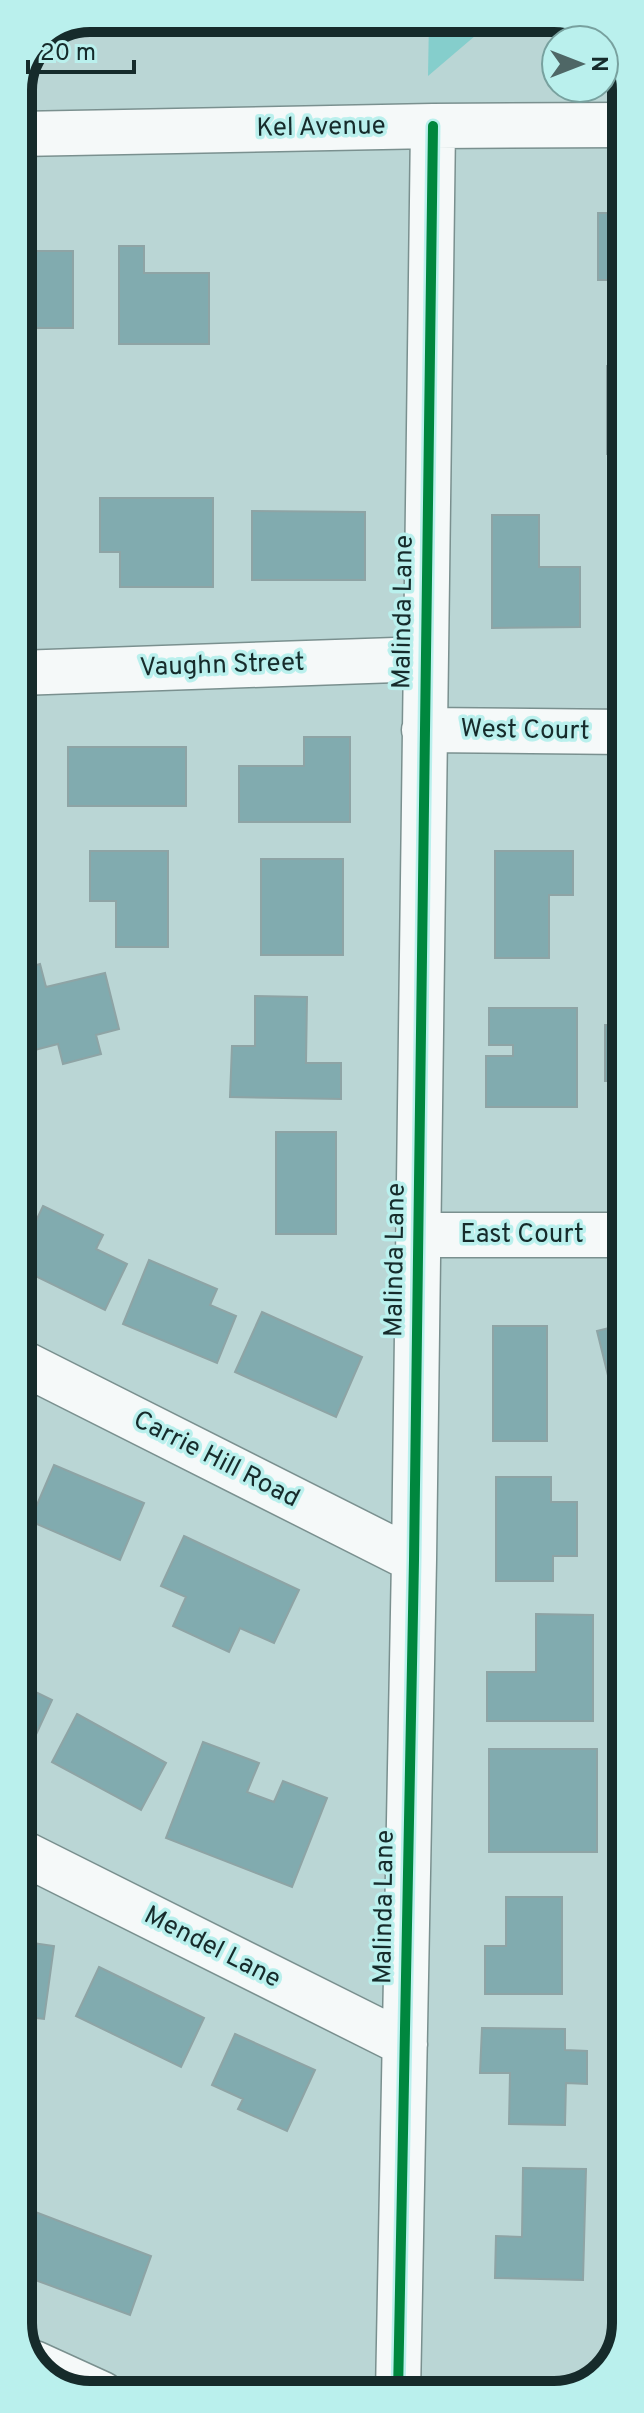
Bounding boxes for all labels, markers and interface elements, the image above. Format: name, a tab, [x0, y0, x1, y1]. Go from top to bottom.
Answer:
scale bar	[28, 24, 134, 74]
north arrow	[540, 24, 620, 104]
text: 20 m	[40, 39, 96, 69]
text: N	[584, 56, 611, 72]
street label: Kel Avenue	[256, 110, 386, 146]
street label: Malinda Lane	[386, 535, 422, 689]
street label: Vaughn Street	[139, 647, 305, 685]
street label: West Court	[460, 713, 590, 749]
street label: Malinda Lane	[378, 1183, 414, 1337]
street label: East Court	[460, 1219, 584, 1252]
street label: Carrie Hill Road	[127, 1404, 305, 1516]
street label: Malinda Lane	[367, 1830, 403, 1984]
street label: Mendel Lane	[138, 1899, 286, 1997]

